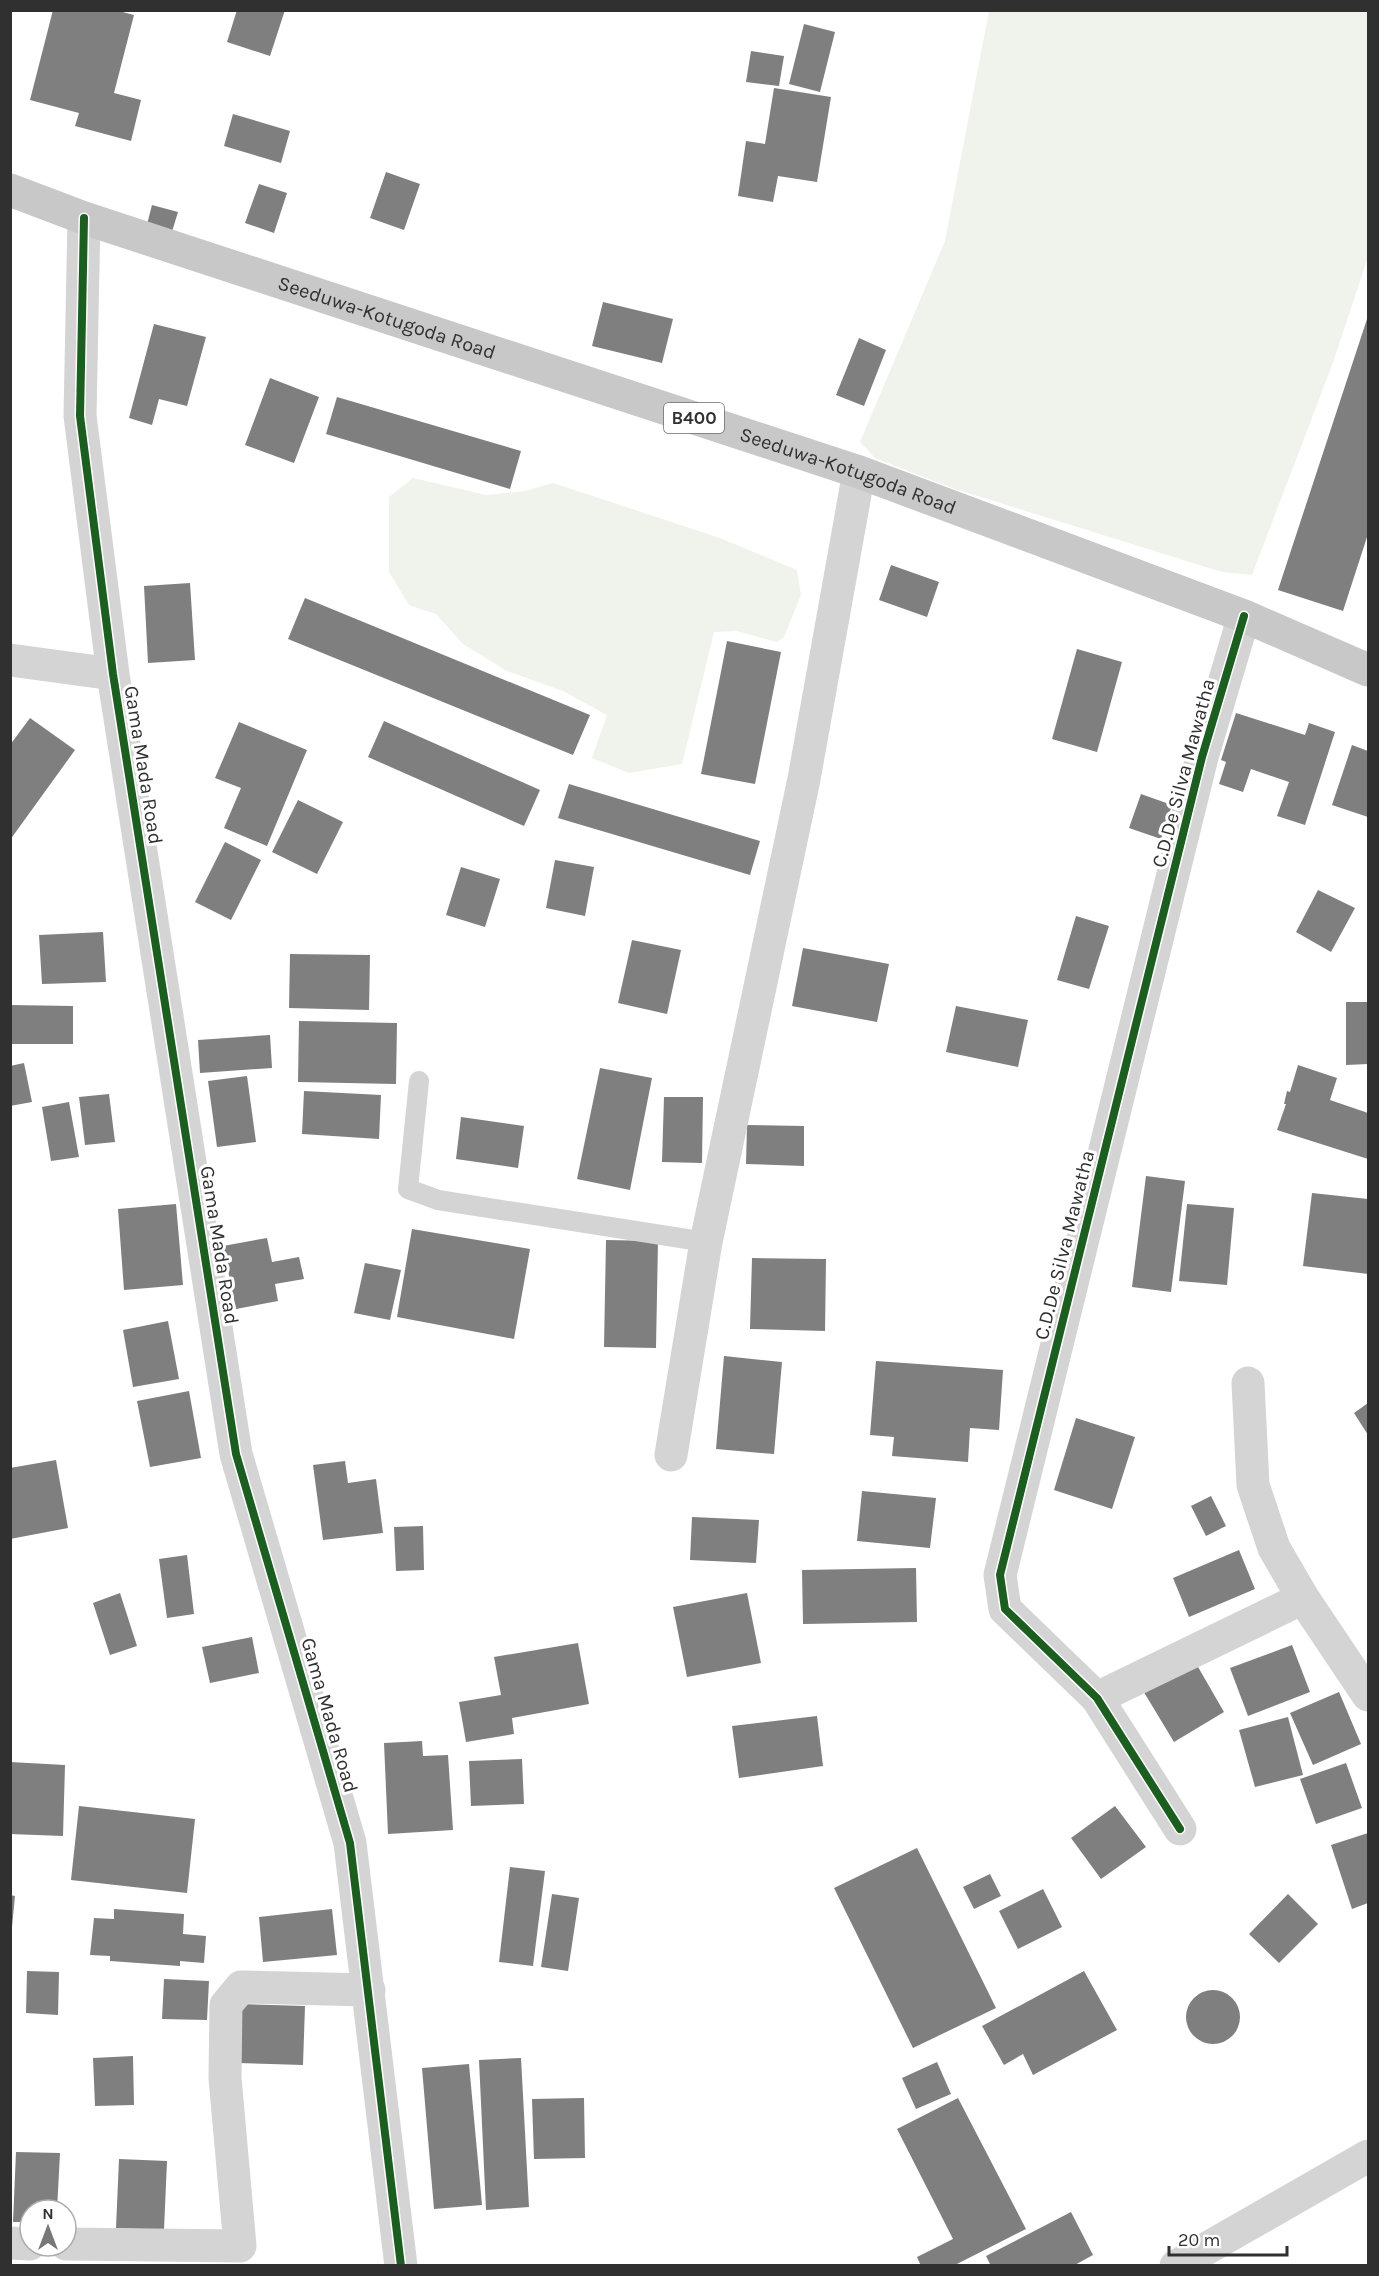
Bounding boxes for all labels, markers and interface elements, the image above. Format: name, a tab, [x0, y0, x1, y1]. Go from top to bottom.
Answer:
street label: Seeduwa-Kotugoda Road	[275, 271, 499, 364]
road number: B400	[664, 403, 724, 433]
street label: Seeduwa-Kotugoda Road	[737, 423, 960, 519]
street label: C.D.De Silva Mawatha	[1147, 676, 1220, 870]
street label: Gama Mada Road	[120, 684, 167, 846]
street label: C.D.De Silva Mawatha	[1030, 1148, 1099, 1342]
street label: Gama Mada Road	[196, 1164, 243, 1326]
street label: Gama Mada Road	[296, 1635, 363, 1795]
north arrow	[18, 2198, 78, 2258]
text: N	[42, 2204, 54, 2223]
scale bar	[1169, 2219, 1288, 2257]
text: 20 m	[1178, 2229, 1220, 2251]

